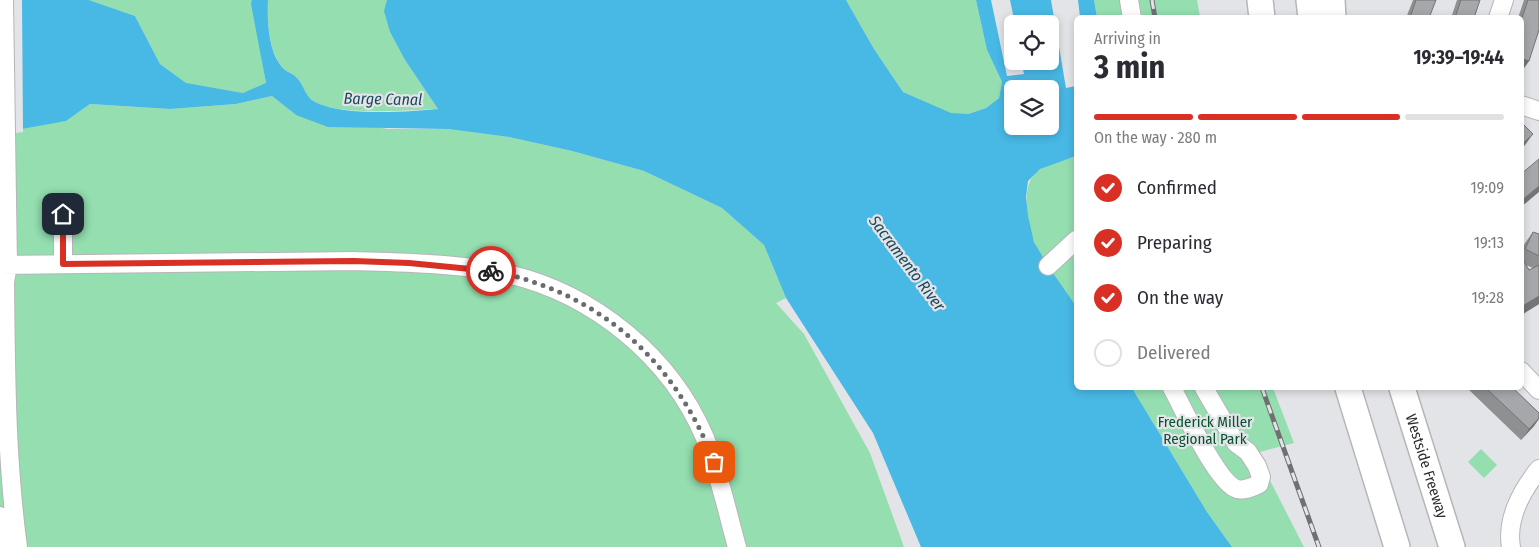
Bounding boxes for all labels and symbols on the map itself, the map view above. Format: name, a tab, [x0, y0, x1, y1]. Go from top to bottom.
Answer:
water label: Barge Canal	[343, 89, 423, 109]
pin	[42, 193, 84, 235]
water label: Sacramento River	[864, 211, 949, 315]
courier	[466, 246, 516, 296]
street label: Westside Freeway	[1402, 412, 1452, 521]
park label: Frederick Miller Regional Park	[1158, 413, 1253, 448]
pin	[693, 441, 735, 483]

